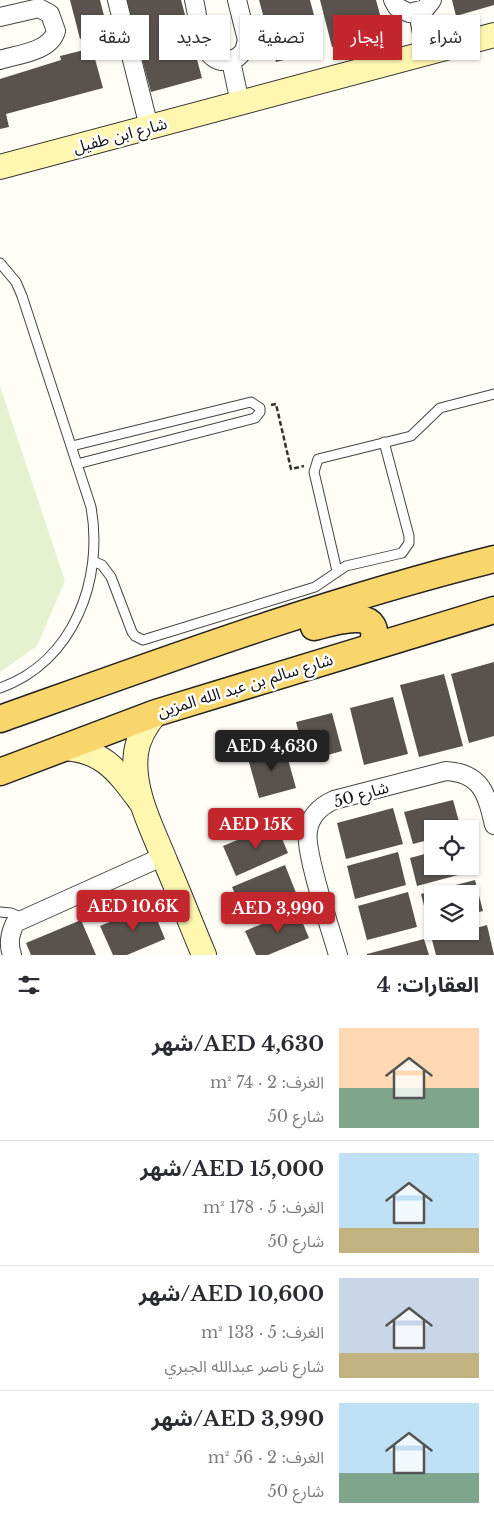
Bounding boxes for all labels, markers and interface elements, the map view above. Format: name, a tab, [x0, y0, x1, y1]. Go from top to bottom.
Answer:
chip: شقة	[81, 15, 149, 60]
chip: جديد	[159, 15, 230, 60]
chip: تصفية	[240, 15, 323, 60]
chip: إيجار	[333, 15, 402, 60]
chip: شراء	[412, 15, 480, 60]
street label: شارع ابن طفيل	[71, 113, 170, 160]
street label: شارع سالم بن عبد الله المزين	[155, 649, 336, 724]
pin: AED 4,630	[215, 730, 329, 772]
text: AED 4,630	[226, 736, 318, 756]
street label: شارع 50	[331, 777, 392, 814]
pin: AED 15K	[210, 808, 302, 850]
text: AED 15K	[219, 814, 293, 834]
map controls	[424, 820, 479, 940]
button: locate	[424, 820, 479, 875]
button: layers	[424, 885, 479, 940]
pin: AED 10.6K	[76, 890, 190, 932]
pin: AED 3,990	[221, 892, 335, 934]
text: AED 10.6K	[88, 896, 178, 916]
text: AED 3,990	[232, 898, 324, 918]
icon: filters	[15, 971, 43, 999]
text: العقارات: 4	[377, 972, 479, 998]
text: AED 4,630/شهر	[152, 1031, 324, 1057]
icon: home	[379, 1048, 439, 1108]
text: الغرف: 2 · 74 m²	[210, 1072, 324, 1092]
text: شارع 50	[268, 1106, 324, 1126]
text: AED 15,000/شهر	[140, 1156, 324, 1182]
icon: home	[379, 1173, 439, 1233]
text: الغرف: 5 · 178 m²	[203, 1197, 324, 1217]
text: شارع 50	[268, 1231, 324, 1251]
text: AED 10,600/شهر	[139, 1281, 324, 1307]
icon: home	[379, 1298, 439, 1358]
text: الغرف: 5 · 133 m²	[201, 1322, 324, 1342]
text: شارع ناصر عبدالله الجبري	[165, 1356, 324, 1376]
text: AED 3,990/شهر	[152, 1406, 324, 1432]
icon: home	[379, 1423, 439, 1483]
text: الغرف: 2 · 56 m²	[208, 1447, 324, 1467]
text: شارع 50	[268, 1481, 324, 1501]

